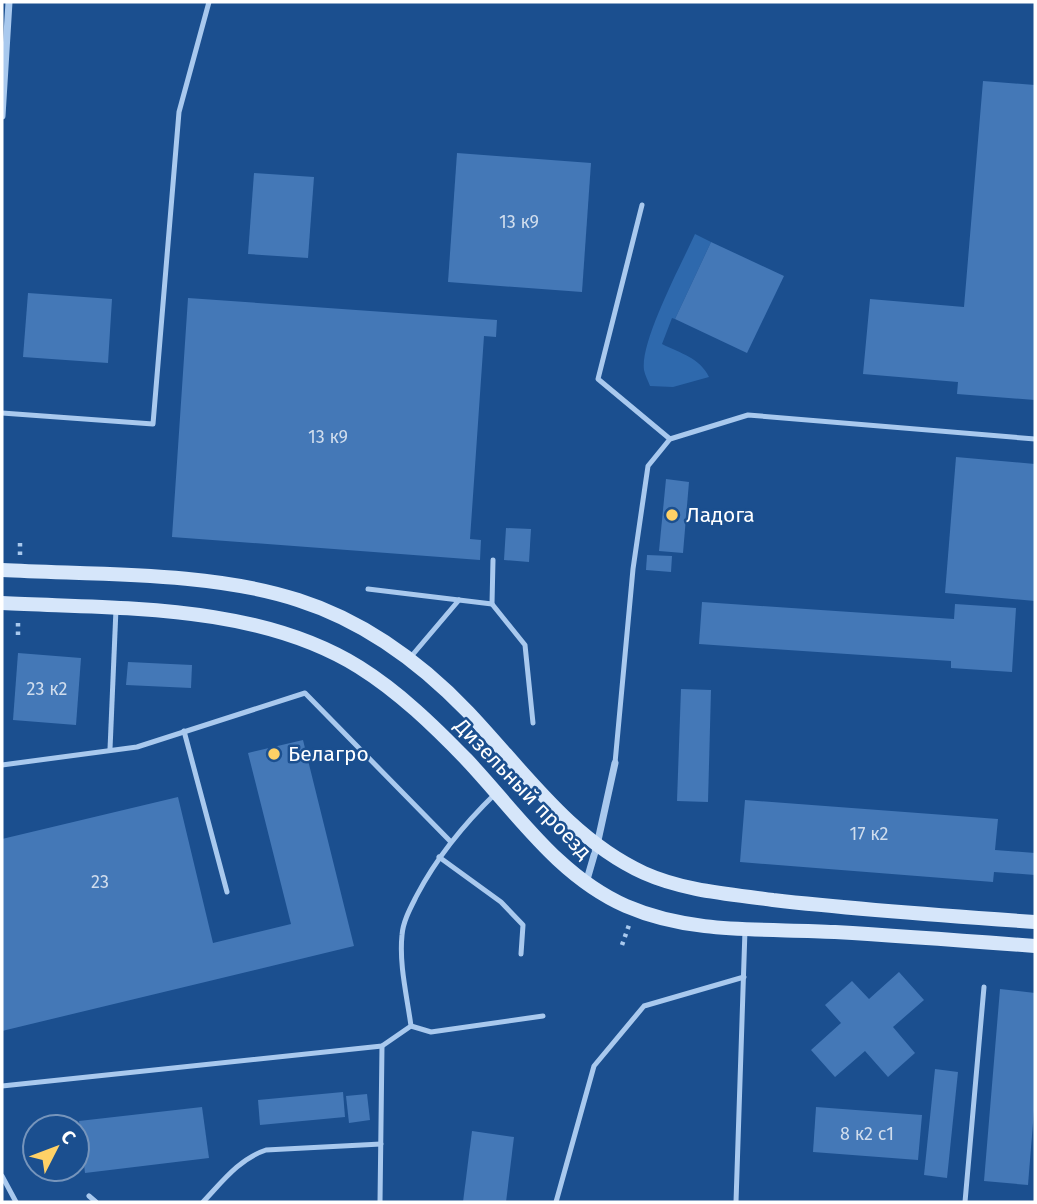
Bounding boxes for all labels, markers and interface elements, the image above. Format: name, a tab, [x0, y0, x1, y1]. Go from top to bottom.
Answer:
house number: 13 к9	[499, 211, 539, 233]
house number: 13 к9	[308, 426, 348, 448]
place label: Ладога	[686, 502, 755, 528]
marker: Ладога	[664, 507, 680, 523]
house number: 23 к2	[27, 678, 67, 700]
street label: Дизельный проезд	[448, 712, 597, 865]
place label: Белагро	[288, 741, 369, 767]
marker: Белагро	[266, 746, 282, 762]
house number: 17 к2	[850, 823, 888, 845]
house number: 23	[91, 871, 109, 893]
north arrow	[21, 1113, 91, 1183]
house number: 8 к2 с1	[840, 1123, 894, 1145]
text: С	[56, 1125, 81, 1149]

